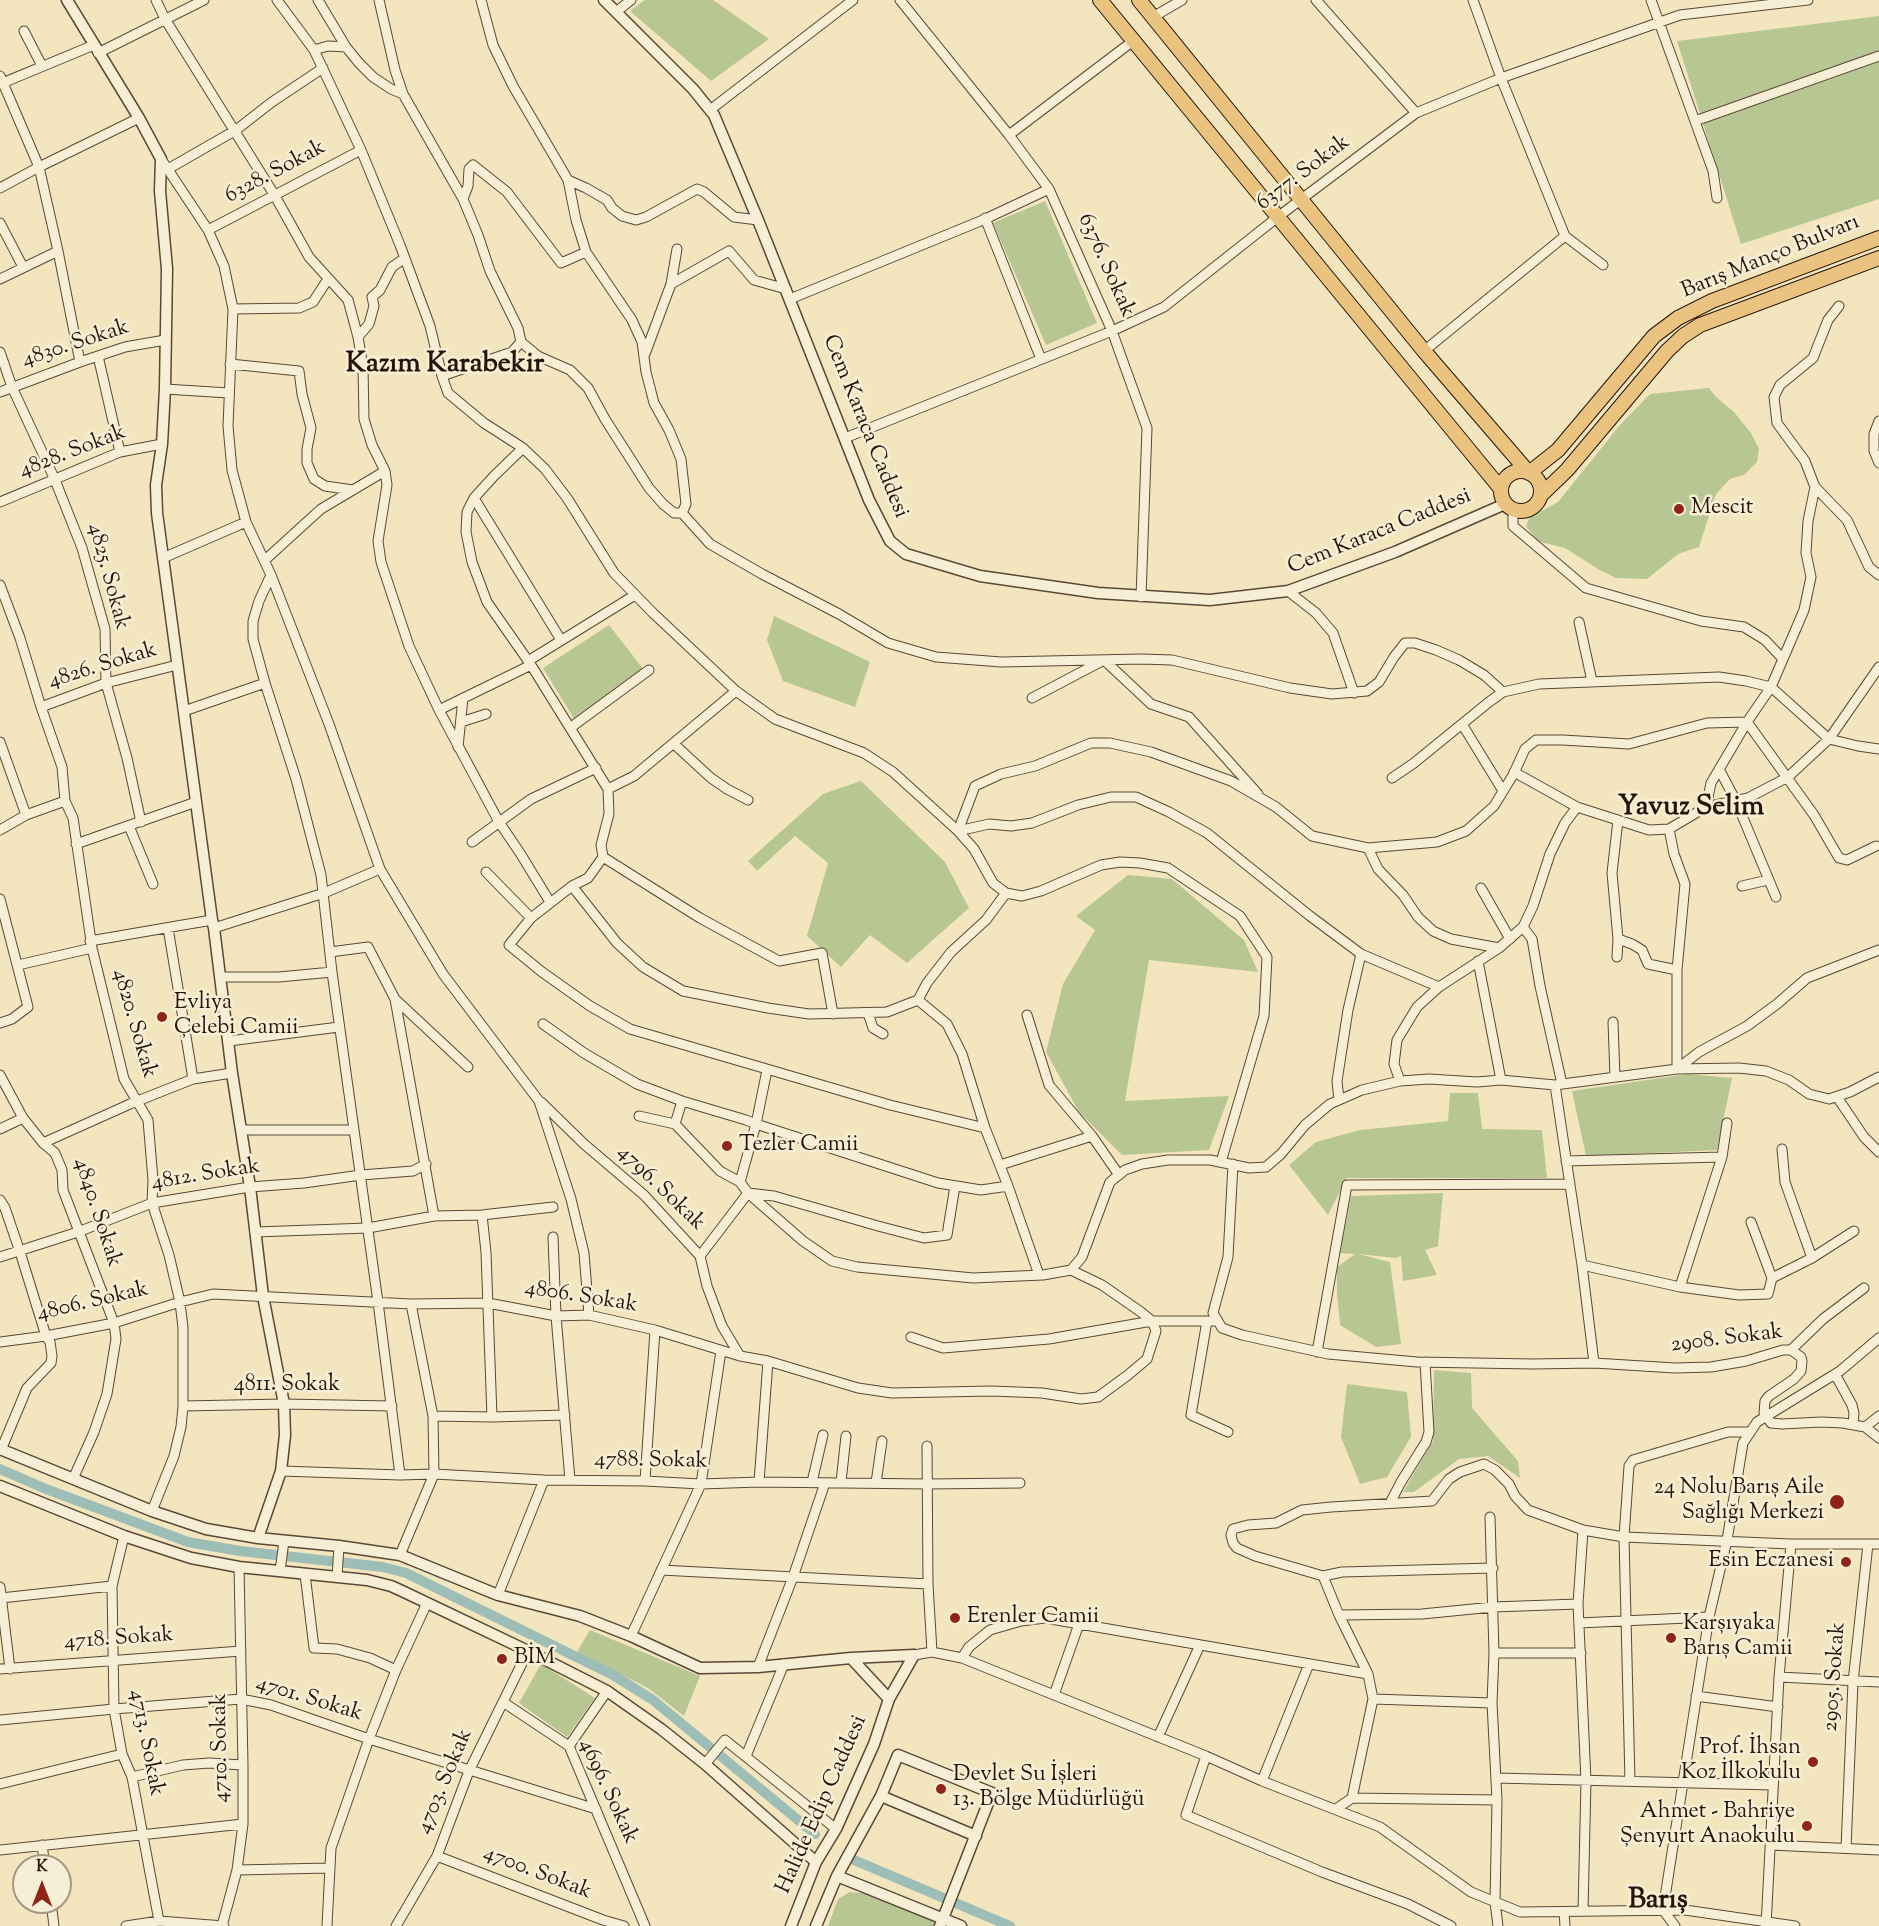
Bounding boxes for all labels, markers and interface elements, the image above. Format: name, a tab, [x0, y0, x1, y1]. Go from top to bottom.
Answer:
street label: 6377. Sokak	[1252, 130, 1356, 218]
street label: 6328. Sokak	[221, 135, 331, 211]
street label: 6376. Sokak	[1070, 210, 1140, 322]
street label: Barış Manço Bulvarı	[1678, 210, 1864, 306]
street label: 4830. Sokak	[19, 315, 133, 375]
street label: Cem Karaca Caddesi	[815, 331, 913, 523]
district label: Kazım Karabekir	[346, 349, 544, 383]
street label: 4828. Sokak	[16, 421, 130, 485]
street label: Cem Karaca Caddesi	[1284, 484, 1476, 582]
place label: Mescit	[1691, 496, 1753, 522]
marker: Mescit	[1672, 502, 1686, 516]
street label: 4825. Sokak	[80, 521, 134, 633]
street label: 4826. Sokak	[46, 638, 160, 696]
district label: Yavuz Selim	[1618, 792, 1764, 826]
street label: 4820. Sokak	[105, 966, 161, 1082]
place label: Evliya Çelebi Camii	[174, 991, 298, 1042]
marker: Evliya Çelebi Camii	[155, 1010, 169, 1024]
place label: Tezler Camii	[739, 1133, 858, 1159]
marker: Tezler Camii	[720, 1139, 734, 1153]
street label: 4796. Sokak	[610, 1141, 710, 1237]
street label: 4812. Sokak	[150, 1154, 262, 1198]
street label: 4840. Sokak	[66, 1155, 126, 1271]
street label: 4806. Sokak	[523, 1276, 639, 1320]
street label: 4806. Sokak	[35, 1277, 151, 1329]
street label: 2908. Sokak	[1669, 1320, 1785, 1360]
street label: 4811. Sokak	[234, 1373, 340, 1399]
street label: 4788. Sokak	[594, 1448, 708, 1476]
place label: 24 Nolu Barış Aile Sağlığı Merkezi	[1654, 1476, 1824, 1528]
marker: 24 Nolu Barış Aile Sağlığı Merkezi	[1828, 1493, 1846, 1511]
place label: Esin Eczanesi	[1709, 1549, 1834, 1575]
marker: Esin Eczanesi	[1839, 1555, 1853, 1569]
place label: Erenler Camii	[967, 1605, 1099, 1631]
marker: Erenler Camii	[948, 1611, 962, 1625]
place label: Karşıyaka Barış Camii	[1683, 1612, 1793, 1664]
street label: 2905. Sokak	[1819, 1621, 1853, 1733]
street label: 4718. Sokak	[63, 1623, 175, 1657]
marker: Karşıyaka Barış Camii	[1664, 1631, 1678, 1645]
place label: BİM	[514, 1646, 555, 1672]
marker: BİM	[495, 1652, 509, 1666]
street label: 4701. Sokak	[253, 1671, 365, 1729]
street label: 4713. Sokak	[122, 1688, 168, 1798]
street label: 4710. Sokak	[208, 1693, 236, 1803]
street label: Halide Edip Caddesi	[772, 1712, 874, 1898]
street label: 4703. Sokak	[412, 1725, 480, 1839]
street label: 4696. Sokak	[571, 1735, 643, 1849]
place label: Prof. İhsan Koz İlkokulu	[1681, 1736, 1801, 1788]
marker: Prof. İhsan Koz İlkokulu	[1806, 1755, 1820, 1769]
place label: Devlet Su İşleri 13. Bölge Müdürlüğü	[953, 1763, 1144, 1814]
marker: Devlet Su İşleri 13. Bölge Müdürlüğü	[934, 1782, 948, 1796]
place label: Ahmet - Bahriye Şenyurt Anaokulu	[1620, 1800, 1795, 1852]
marker: Ahmet - Bahriye Şenyurt Anaokulu	[1800, 1819, 1814, 1833]
street label: 4700. Sokak	[479, 1841, 595, 1907]
north arrow	[12, 1854, 72, 1914]
text: K	[36, 1856, 48, 1879]
district label: Barış	[1628, 1885, 1688, 1919]

